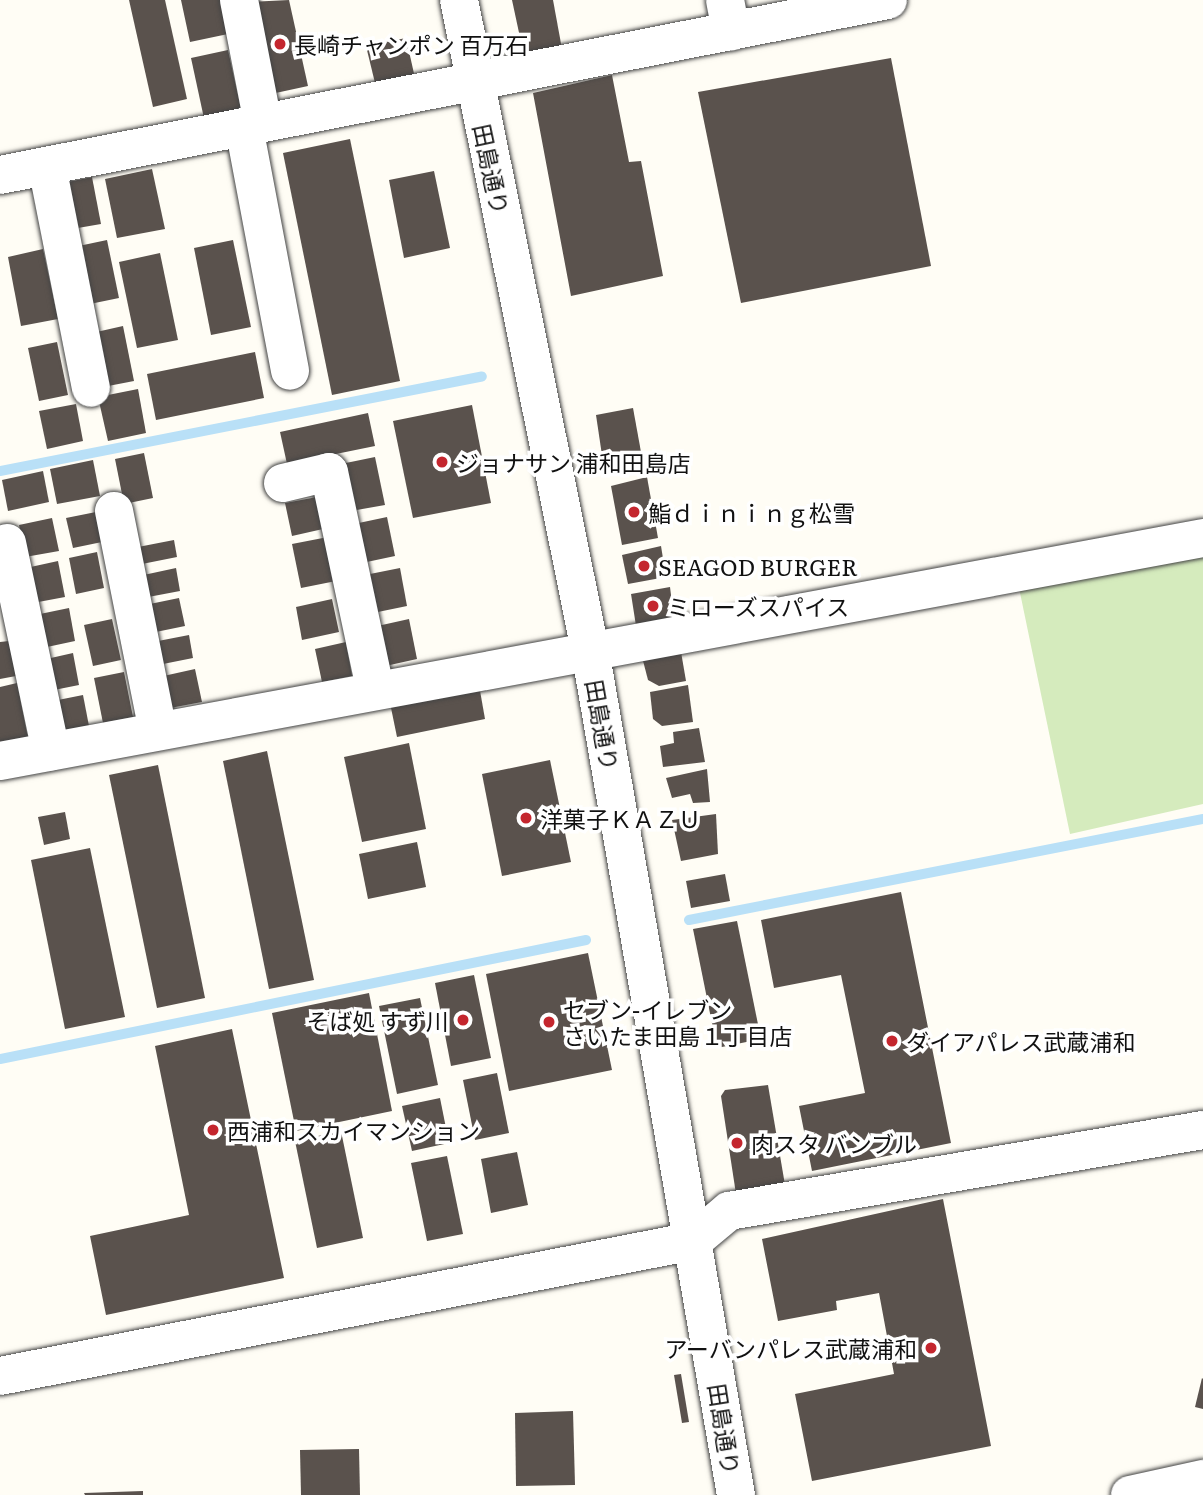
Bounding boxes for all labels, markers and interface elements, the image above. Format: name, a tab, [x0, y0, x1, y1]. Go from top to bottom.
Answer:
place label: 長崎チャンポン 百万石	[294, 30, 529, 58]
marker: 長崎チャンポン 百万石	[272, 36, 288, 52]
street label: 田島通り	[469, 121, 515, 217]
place label: ジョナサン 浦和田島店	[456, 448, 691, 476]
marker: ジョナサン 浦和田島店	[434, 454, 450, 470]
place label: 鮨ｄｉｎｉｎｇ松雪	[648, 498, 855, 526]
marker: 鮨ｄｉｎｉｎｇ松雪	[626, 504, 642, 520]
place label: SEAGOD BURGER	[658, 552, 858, 580]
marker: SEAGOD BURGER	[636, 558, 652, 574]
place label: ミローズスパイス	[667, 592, 851, 620]
marker: ミローズスパイス	[645, 598, 661, 614]
street label: 田島通り	[581, 677, 625, 773]
place label: 洋菓子ＫＡＺＵ	[540, 804, 701, 832]
marker: 洋菓子ＫＡＺＵ	[518, 810, 534, 826]
place label: セブン-イレブン さいたま田島１丁目店	[563, 995, 793, 1049]
place label: そば処 すず川	[306, 1006, 449, 1034]
marker: そば処 すず川	[455, 1012, 471, 1028]
marker: セブン-イレブン さいたま田島１丁目店	[541, 1014, 557, 1030]
place label: ダイアパレス武蔵浦和	[906, 1027, 1136, 1055]
marker: ダイアパレス武蔵浦和	[884, 1033, 900, 1049]
place label: 西浦和スカイマンション	[227, 1116, 480, 1144]
marker: 西浦和スカイマンション	[205, 1122, 221, 1138]
place label: 肉スタ バンブル	[751, 1129, 917, 1157]
marker: 肉スタ バンブル	[729, 1135, 745, 1151]
place label: アーバンパレス武蔵浦和	[665, 1334, 917, 1362]
marker: アーバンパレス武蔵浦和	[923, 1340, 939, 1356]
street label: 田島通り	[704, 1381, 746, 1477]

